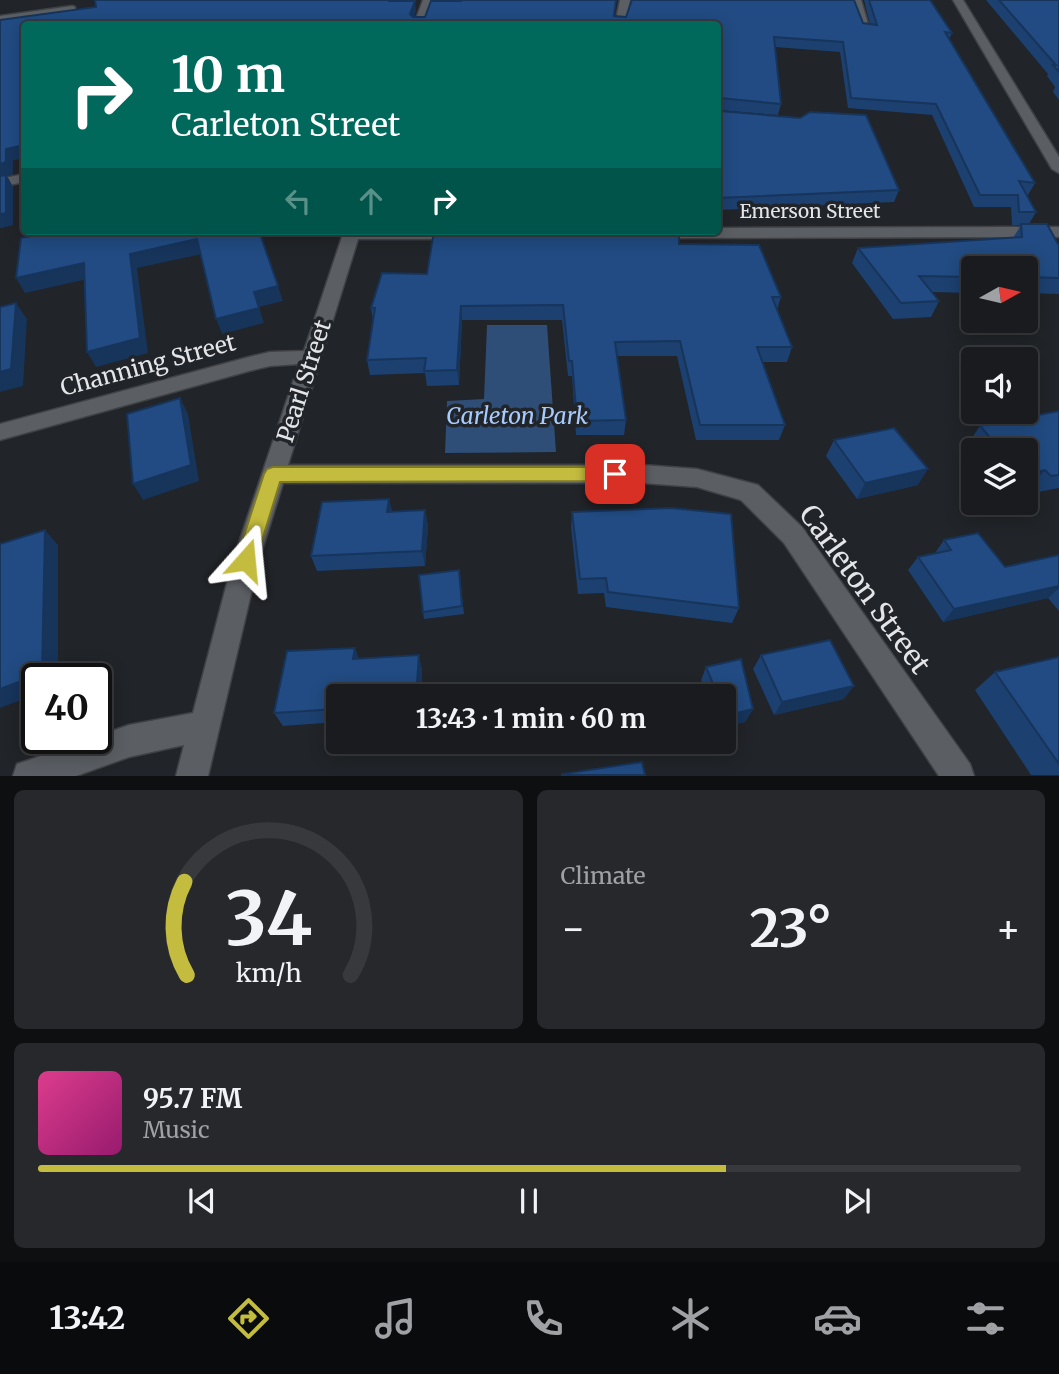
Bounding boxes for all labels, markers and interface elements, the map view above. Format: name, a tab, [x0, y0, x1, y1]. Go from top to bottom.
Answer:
text: 10 m	[171, 44, 285, 105]
icon: right	[56, 49, 147, 140]
text: Carleton Street	[171, 105, 400, 145]
icon: left	[279, 182, 317, 220]
icon: ahead	[352, 182, 390, 220]
icon: right	[425, 182, 463, 220]
street label: Emerson Street	[740, 199, 881, 223]
north arrow	[961, 256, 1038, 332]
map controls	[961, 256, 1038, 515]
street label: Pearl Street	[270, 316, 337, 446]
street label: Channing Street	[57, 327, 239, 402]
button: sound	[961, 347, 1038, 424]
park label: Carleton Park	[446, 401, 589, 430]
button: layers	[961, 438, 1038, 515]
pin	[585, 444, 645, 504]
icon: arrive	[596, 455, 634, 493]
street label: Carleton Street	[791, 497, 939, 681]
position arrow	[209, 523, 283, 597]
speed limit sign: 40	[21, 663, 112, 754]
text: 13:43 · 1 min · 60 m	[416, 702, 646, 735]
text: Climate	[561, 861, 646, 890]
text: 34	[225, 874, 312, 966]
text: 23°	[750, 896, 832, 961]
text: −	[561, 905, 586, 952]
text: +	[996, 905, 1021, 952]
text: km/h	[235, 957, 301, 989]
text: 95.7 FM	[143, 1082, 242, 1115]
text: Music	[143, 1115, 210, 1144]
icon: previous	[183, 1182, 221, 1220]
icon: pause	[510, 1182, 548, 1220]
icon: next	[838, 1182, 876, 1220]
icon: directions	[224, 1294, 273, 1343]
icon: music	[371, 1294, 420, 1343]
icon: phone	[519, 1294, 568, 1343]
icon: climate	[666, 1294, 715, 1343]
icon: car	[813, 1294, 862, 1343]
icon: filters	[961, 1294, 1010, 1343]
text: 13:42	[49, 1298, 125, 1338]

